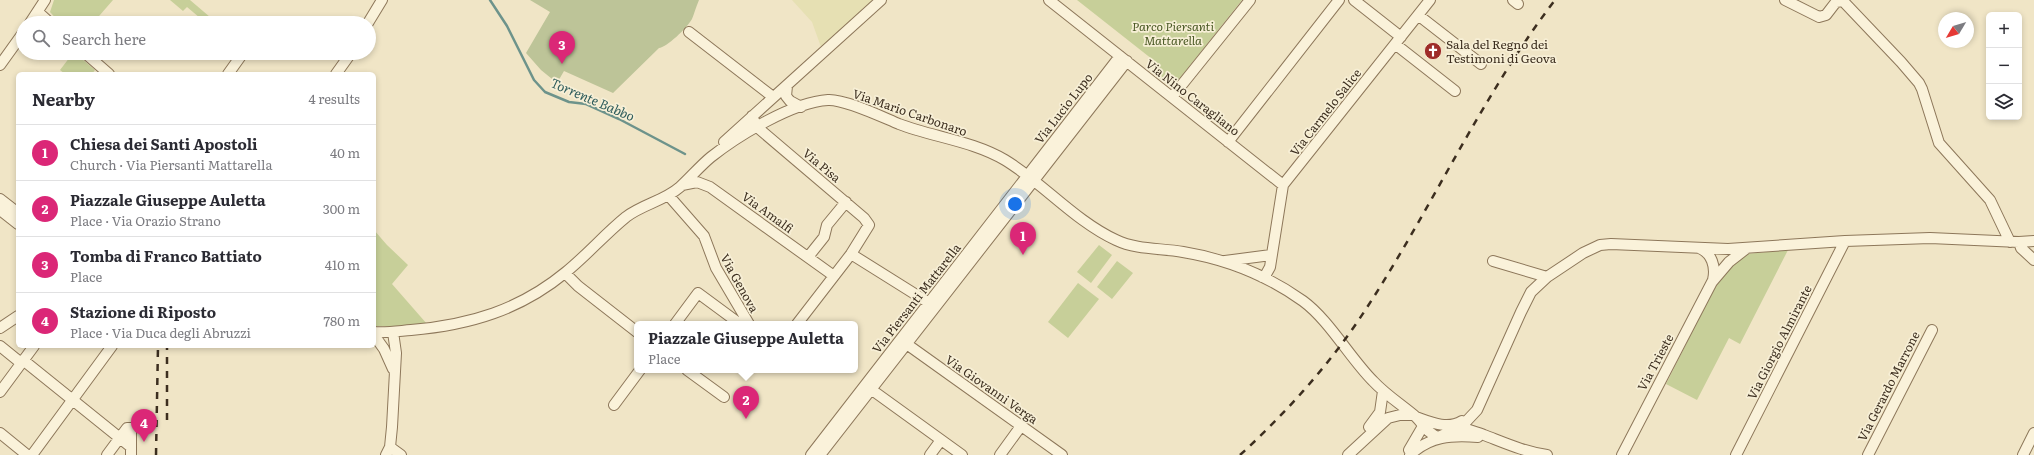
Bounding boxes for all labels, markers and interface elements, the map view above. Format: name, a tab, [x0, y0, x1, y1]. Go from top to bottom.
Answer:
north arrow	[1938, 12, 1974, 48]
map controls	[1986, 12, 2022, 120]
button: +	[1986, 12, 2022, 48]
search box	[16, 16, 376, 60]
park label: Parco Piersanti Mattarella	[1132, 17, 1214, 49]
icon: search	[30, 27, 52, 49]
text: Search here	[62, 27, 146, 50]
pin: 3	[549, 31, 575, 64]
place label: Sala del Regno dei Testimoni di Geova	[1446, 35, 1557, 67]
church icon: Sala del Regno dei Testimoni di Geova	[1423, 41, 1443, 61]
button: −	[1986, 48, 2022, 84]
street label: Via Nino Caragliano	[1142, 54, 1244, 140]
street label: Via Carmelo Salice	[1285, 64, 1365, 160]
street label: Via Lucio Lupo	[1030, 69, 1096, 147]
water label: Torrente Babbo	[548, 73, 638, 125]
street label: Via Mario Carbonaro	[850, 84, 970, 140]
button: layers	[1986, 84, 2022, 120]
text: Nearby	[32, 86, 95, 111]
text: 4 results	[309, 89, 360, 108]
text: Chiesa dei Santi Apostoli	[70, 132, 258, 155]
text: 1	[42, 143, 48, 162]
text: 40 m	[330, 143, 360, 162]
street label: Via Pisa	[799, 144, 845, 187]
text: Church · Via Piersanti Mattarella	[70, 155, 272, 174]
street label: Via Amalfi	[738, 187, 798, 237]
text: Piazzale Giuseppe Auletta	[70, 188, 266, 211]
your location	[1005, 194, 1025, 214]
text: 2	[42, 199, 48, 218]
text: 300 m	[323, 199, 360, 218]
text: Place · Via Orazio Strano	[70, 211, 221, 230]
pin: 1	[1010, 222, 1036, 255]
street label: Via Piersanti Mattarella	[867, 239, 965, 357]
text: Tomba di Franco Battiato	[70, 244, 262, 267]
street label: Via Genova	[716, 250, 764, 316]
text: 3	[41, 255, 49, 274]
text: 410 m	[325, 255, 360, 274]
text: Place	[70, 267, 102, 286]
street label: Via Giorgio Almirante	[1742, 282, 1816, 402]
text: Stazione di Riposto	[70, 300, 216, 323]
text: 4	[41, 311, 49, 330]
text: 780 m	[324, 311, 360, 330]
popup	[634, 321, 858, 373]
text: Place · Via Duca degli Abruzzi	[70, 323, 251, 342]
text: Piazzale Giuseppe Auletta	[648, 326, 844, 349]
street label: Via Gerardo Marrone	[1852, 328, 1924, 444]
street label: Via Trieste	[1632, 330, 1678, 394]
text: Place	[648, 349, 680, 368]
street label: Via Giovanni Verga	[942, 350, 1042, 428]
pin: 2	[733, 386, 759, 419]
pin: 4	[131, 409, 157, 442]

